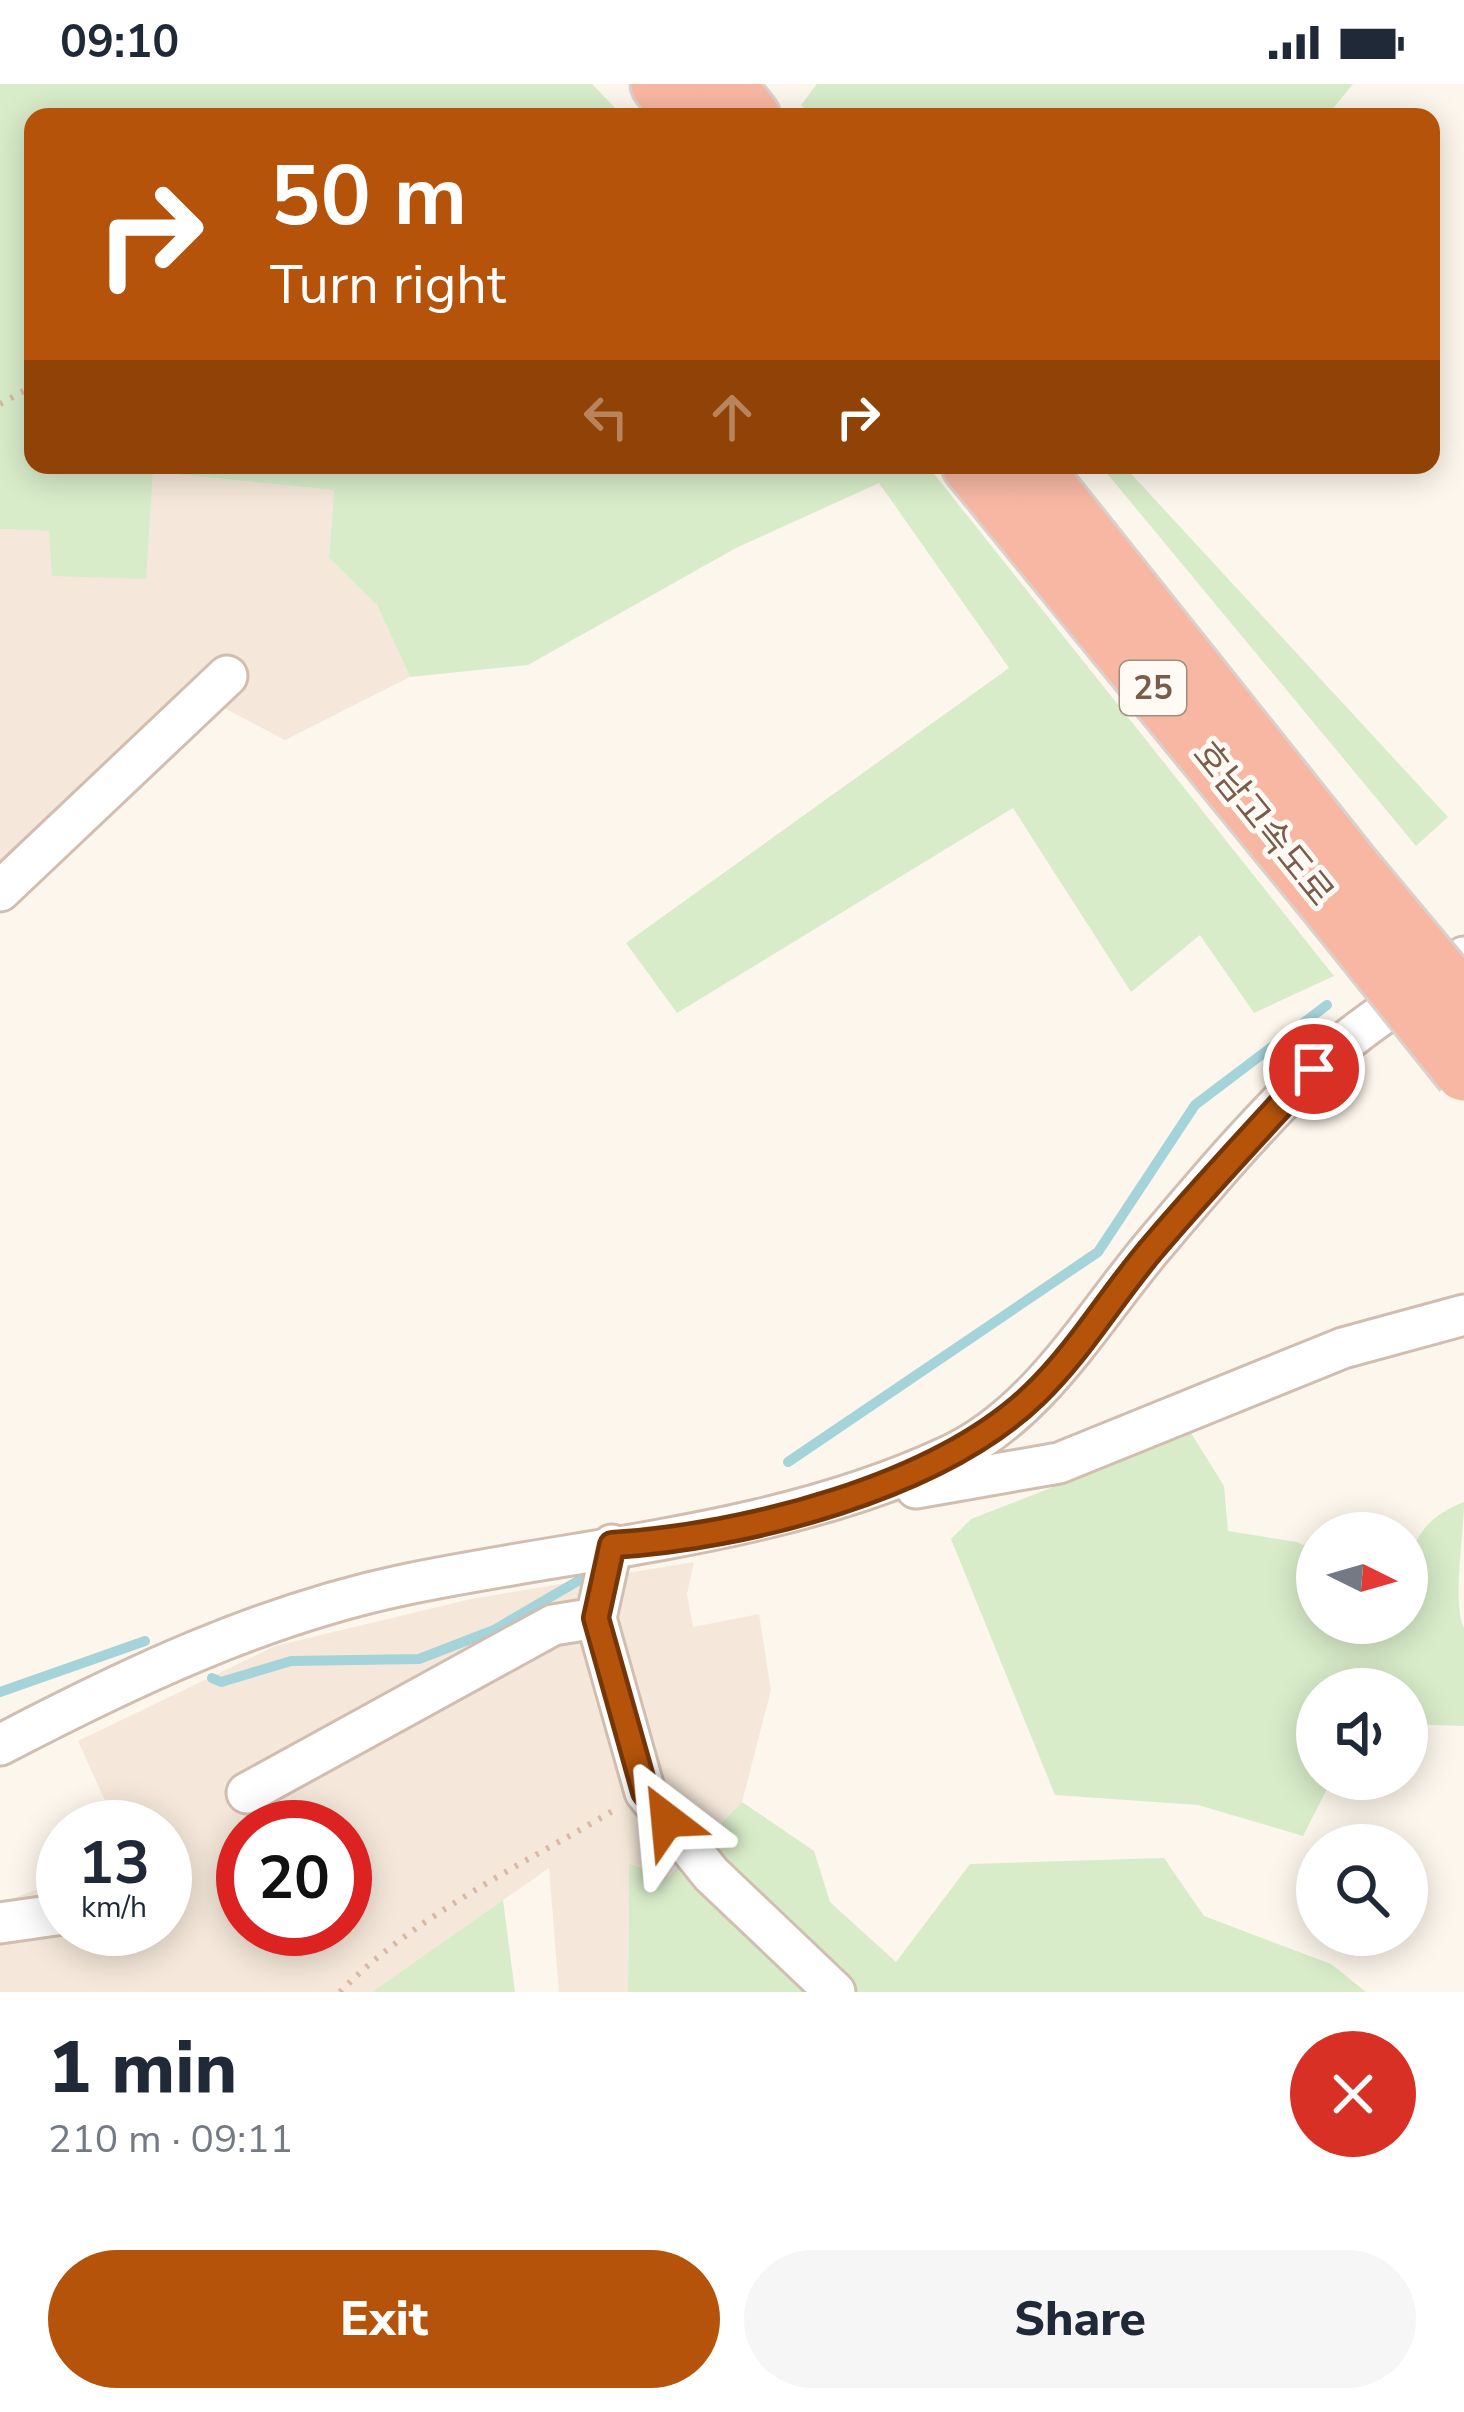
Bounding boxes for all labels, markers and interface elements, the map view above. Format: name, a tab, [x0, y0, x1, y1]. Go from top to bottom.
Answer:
text: 09:10	[60, 12, 179, 73]
text: 50 m	[270, 139, 467, 254]
icon: right	[72, 156, 228, 312]
text: Turn right	[270, 248, 506, 322]
icon: left	[573, 384, 639, 450]
icon: ahead	[699, 384, 765, 450]
icon: right	[825, 384, 891, 450]
road number: 25	[1120, 661, 1186, 715]
street label: 호남고속도로	[1181, 731, 1345, 917]
pin	[1263, 1018, 1365, 1120]
icon: arrive	[1281, 1036, 1347, 1102]
north arrow	[1296, 1512, 1428, 1644]
map controls	[1296, 1512, 1428, 1956]
button: sound	[1296, 1668, 1428, 1800]
position arrow	[604, 1757, 730, 1883]
speed limit sign: 20	[216, 1800, 372, 1956]
text: 13	[78, 1822, 150, 1904]
button: search	[1296, 1824, 1428, 1956]
text: km/h	[81, 1887, 147, 1928]
text: 1 min	[48, 2019, 237, 2117]
button: close	[1290, 2031, 1416, 2157]
text: 210 m · 09:11	[48, 2113, 293, 2166]
button: Exit	[48, 2250, 720, 2388]
button: Share	[744, 2250, 1416, 2388]

